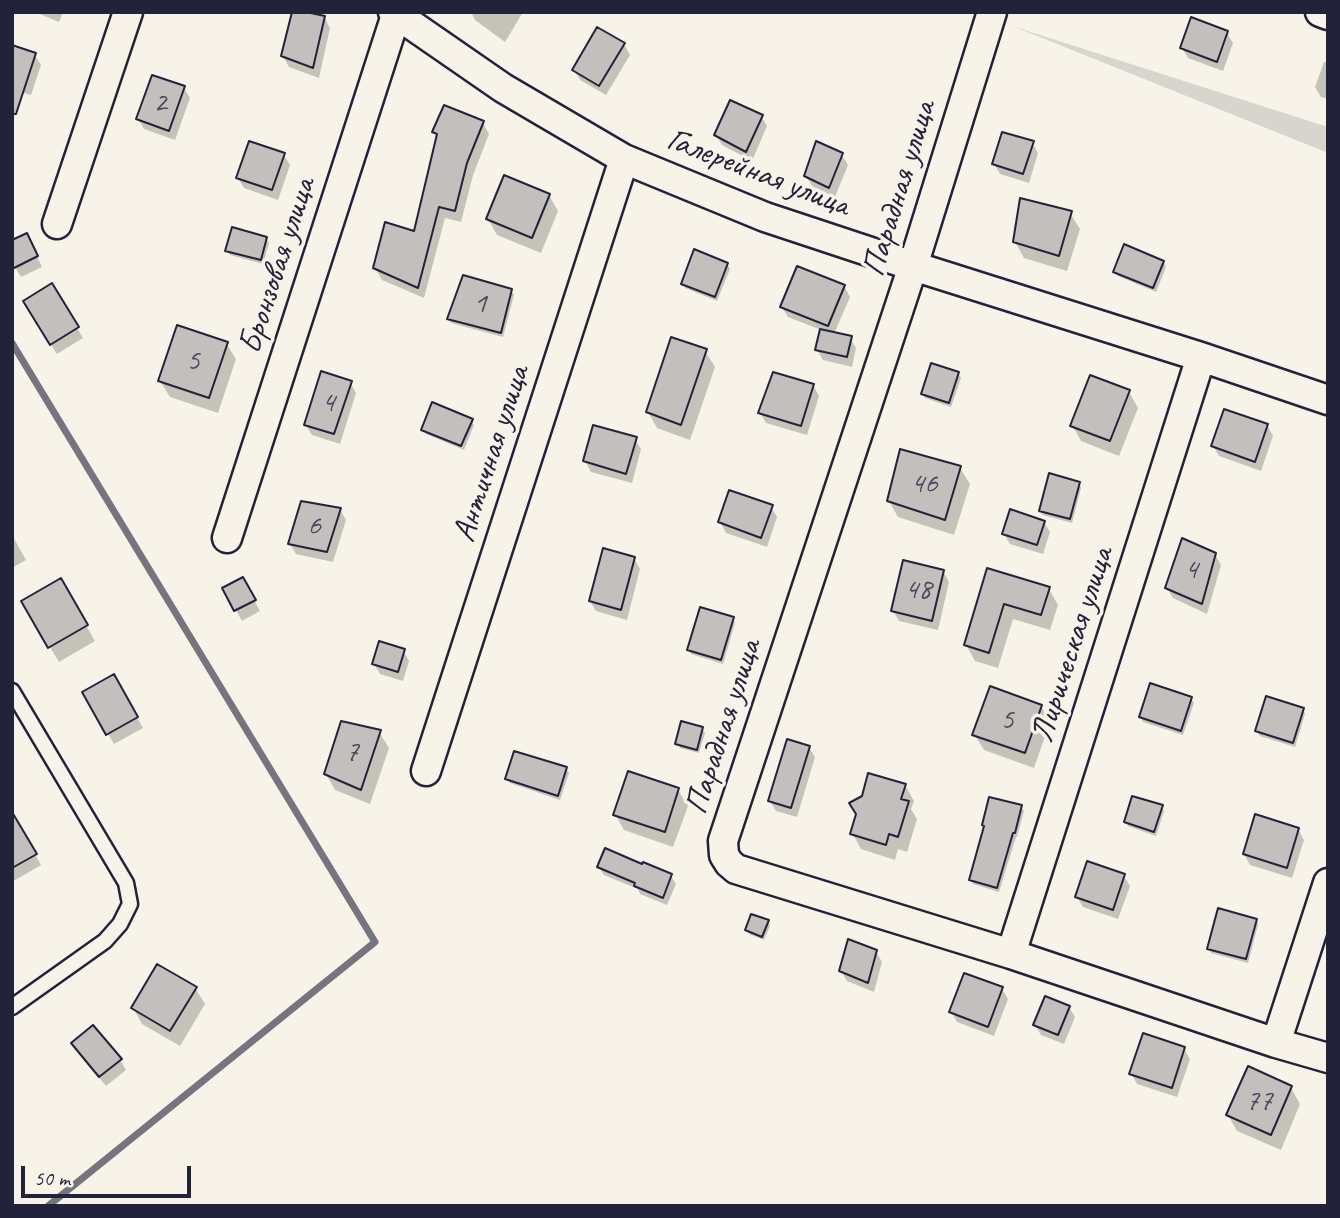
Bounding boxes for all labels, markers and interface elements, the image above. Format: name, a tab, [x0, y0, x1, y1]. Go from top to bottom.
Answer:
house number: 2	[153, 85, 167, 121]
street label: Парадная улица	[855, 97, 945, 281]
street label: Галерейная улица	[661, 120, 855, 226]
street label: Бронзовая улица	[231, 173, 325, 359]
house number: 1	[473, 286, 487, 322]
house number: 5	[186, 343, 200, 379]
street label: Античная улица	[445, 361, 539, 547]
house number: 4	[321, 385, 335, 421]
house number: 46	[911, 466, 937, 502]
house number: 6	[307, 508, 321, 544]
street label: Лирическая улица	[1023, 543, 1123, 747]
house number: 4	[1184, 552, 1198, 588]
house number: 48	[905, 572, 931, 608]
street label: Парадная улица	[677, 635, 771, 819]
house number: 5	[1000, 702, 1014, 738]
house number: 7	[345, 734, 359, 770]
house number: 77	[1246, 1083, 1272, 1119]
scale bar	[24, 1152, 194, 1196]
text: 50 m	[34, 1165, 70, 1191]

